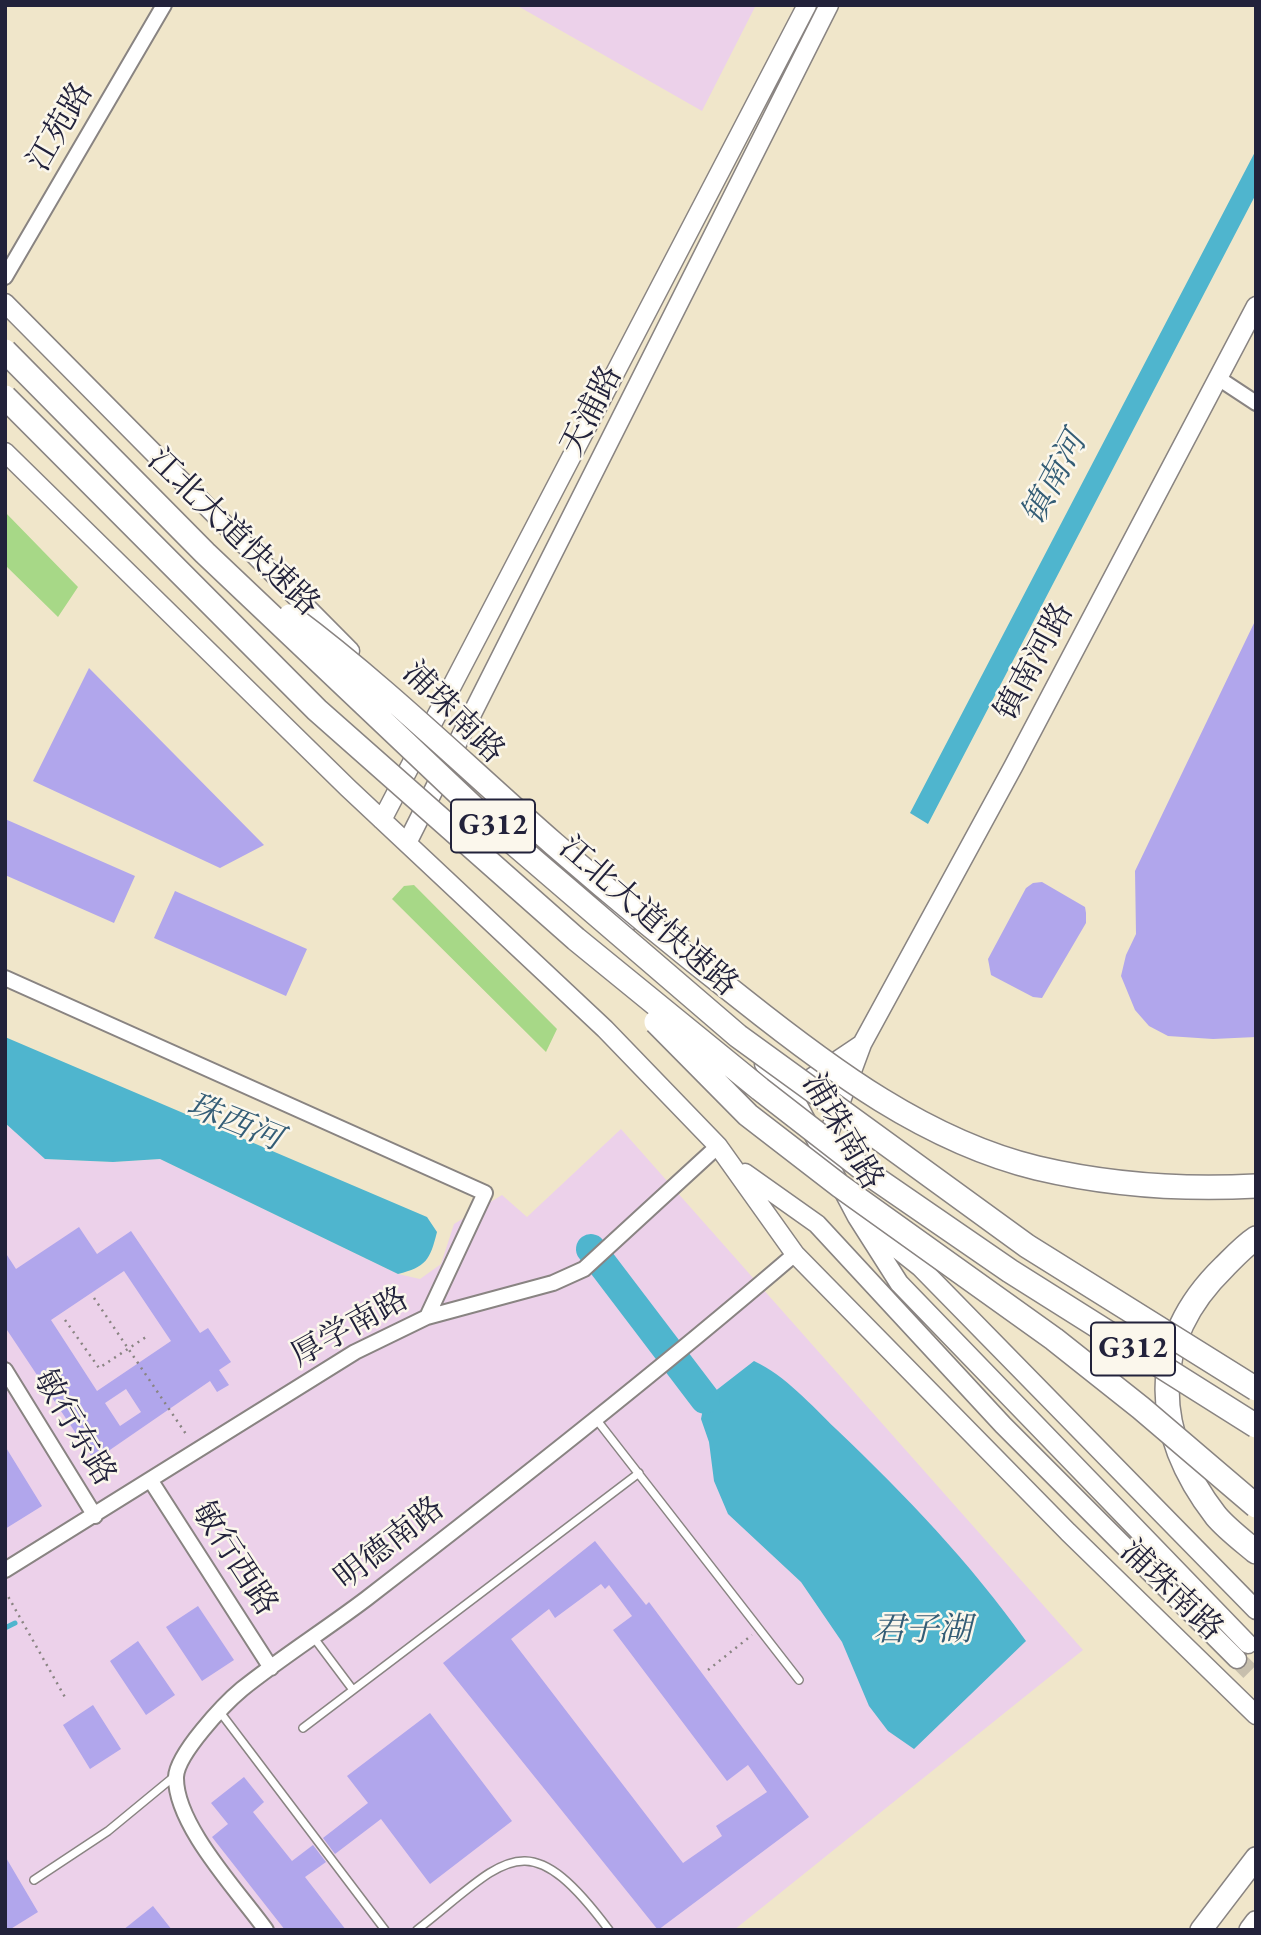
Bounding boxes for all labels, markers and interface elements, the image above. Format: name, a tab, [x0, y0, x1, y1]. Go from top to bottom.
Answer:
street label: 江苑路	[20, 76, 102, 178]
street label: 天浦路	[553, 360, 631, 462]
water label: 镇南河	[1014, 426, 1096, 532]
street label: 江北大道快速路	[139, 441, 327, 625]
street label: 镇南河路	[988, 596, 1082, 728]
street label: 浦珠南路	[394, 654, 512, 772]
road number: G312	[451, 800, 535, 852]
street label: 江北大道快速路	[551, 829, 745, 1005]
street label: 浦珠南路	[793, 1067, 891, 1197]
water label: 珠西河	[181, 1086, 287, 1160]
street label: 厚学南路	[285, 1280, 415, 1376]
road number: G312	[1091, 1322, 1175, 1376]
street label: 敏行东路	[25, 1363, 123, 1493]
street label: 明德南路	[328, 1489, 452, 1599]
street label: 敏行西路	[183, 1495, 285, 1623]
street label: 浦珠南路	[1112, 1533, 1230, 1649]
water label: 君子湖	[873, 1611, 971, 1651]

